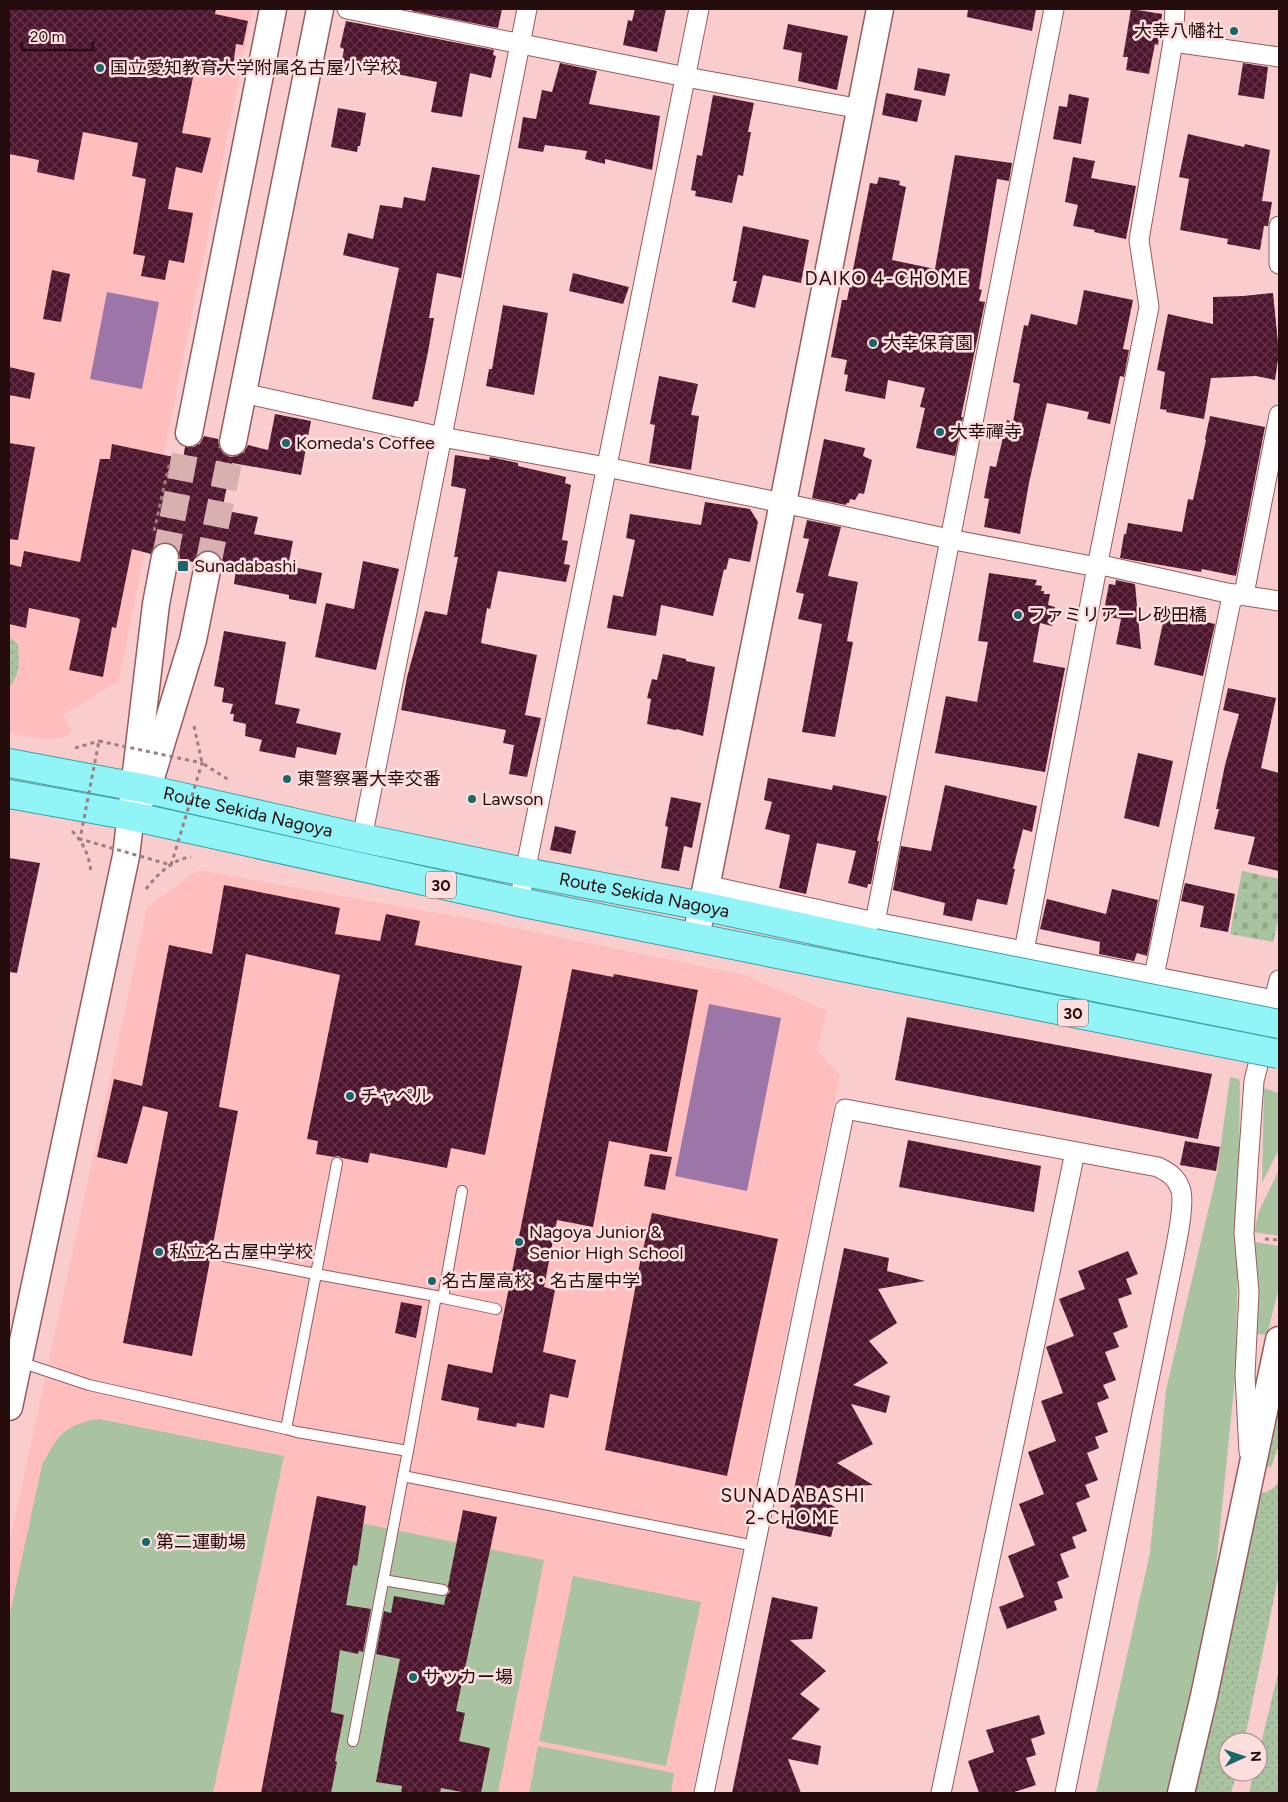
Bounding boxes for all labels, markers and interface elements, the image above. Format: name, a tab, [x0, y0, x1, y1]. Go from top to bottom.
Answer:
scale bar	[22, 20, 94, 52]
place label: 大幸八幡社	[1134, 20, 1224, 42]
marker: 大幸八幡社	[1228, 25, 1240, 37]
text: 20 m	[30, 28, 64, 46]
place label: 国立愛知教育大学附属名古屋小学校	[110, 57, 398, 79]
marker: 国立愛知教育大学附属名古屋小学校	[94, 62, 106, 74]
district label: DAIKO 4-CHOME	[805, 267, 969, 290]
place label: 大幸保育園	[883, 332, 973, 354]
marker: 大幸保育園	[867, 337, 879, 349]
place label: 大幸禪寺	[950, 421, 1022, 443]
marker: 大幸禪寺	[934, 426, 946, 438]
place label: Komeda's Coffee	[296, 432, 435, 454]
marker: Komeda's Coffee	[280, 437, 292, 449]
place label: Sunadabashi	[194, 555, 296, 577]
marker: Sunadabashi	[176, 559, 190, 573]
place label: ファミリアーレ砂田橋	[1028, 604, 1207, 626]
marker: ファミリアーレ砂田橋	[1012, 609, 1024, 621]
place label: 東警察署大幸交番	[297, 768, 441, 790]
marker: 東警察署大幸交番	[281, 773, 293, 785]
street label: Route Sekida Nagoya	[161, 782, 335, 842]
place label: Lawson	[482, 788, 543, 810]
marker: Lawson	[466, 793, 478, 805]
street label: Route Sekida Nagoya	[557, 868, 732, 923]
road number: 30	[426, 872, 456, 898]
road number: 30	[1058, 1000, 1088, 1026]
place label: チャペル	[360, 1085, 432, 1107]
marker: チャペル	[344, 1090, 356, 1102]
place label: Nagoya Junior & Senior High School	[529, 1221, 684, 1264]
marker: Nagoya Junior & Senior High School	[513, 1236, 525, 1248]
place label: 私立名古屋中学校	[169, 1241, 313, 1263]
marker: 私立名古屋中学校	[153, 1246, 165, 1258]
place label: 名古屋高校・名古屋中学	[442, 1270, 640, 1292]
marker: 名古屋高校・名古屋中学	[426, 1275, 438, 1287]
district label: SUNADABASHI 2-CHOME	[720, 1484, 866, 1529]
place label: 第二運動場	[156, 1531, 246, 1553]
marker: 第二運動場	[140, 1536, 152, 1548]
place label: サッカー場	[423, 1666, 513, 1688]
marker: サッカー場	[407, 1671, 419, 1683]
north arrow	[1218, 1732, 1268, 1782]
text: N	[1247, 1750, 1264, 1762]

